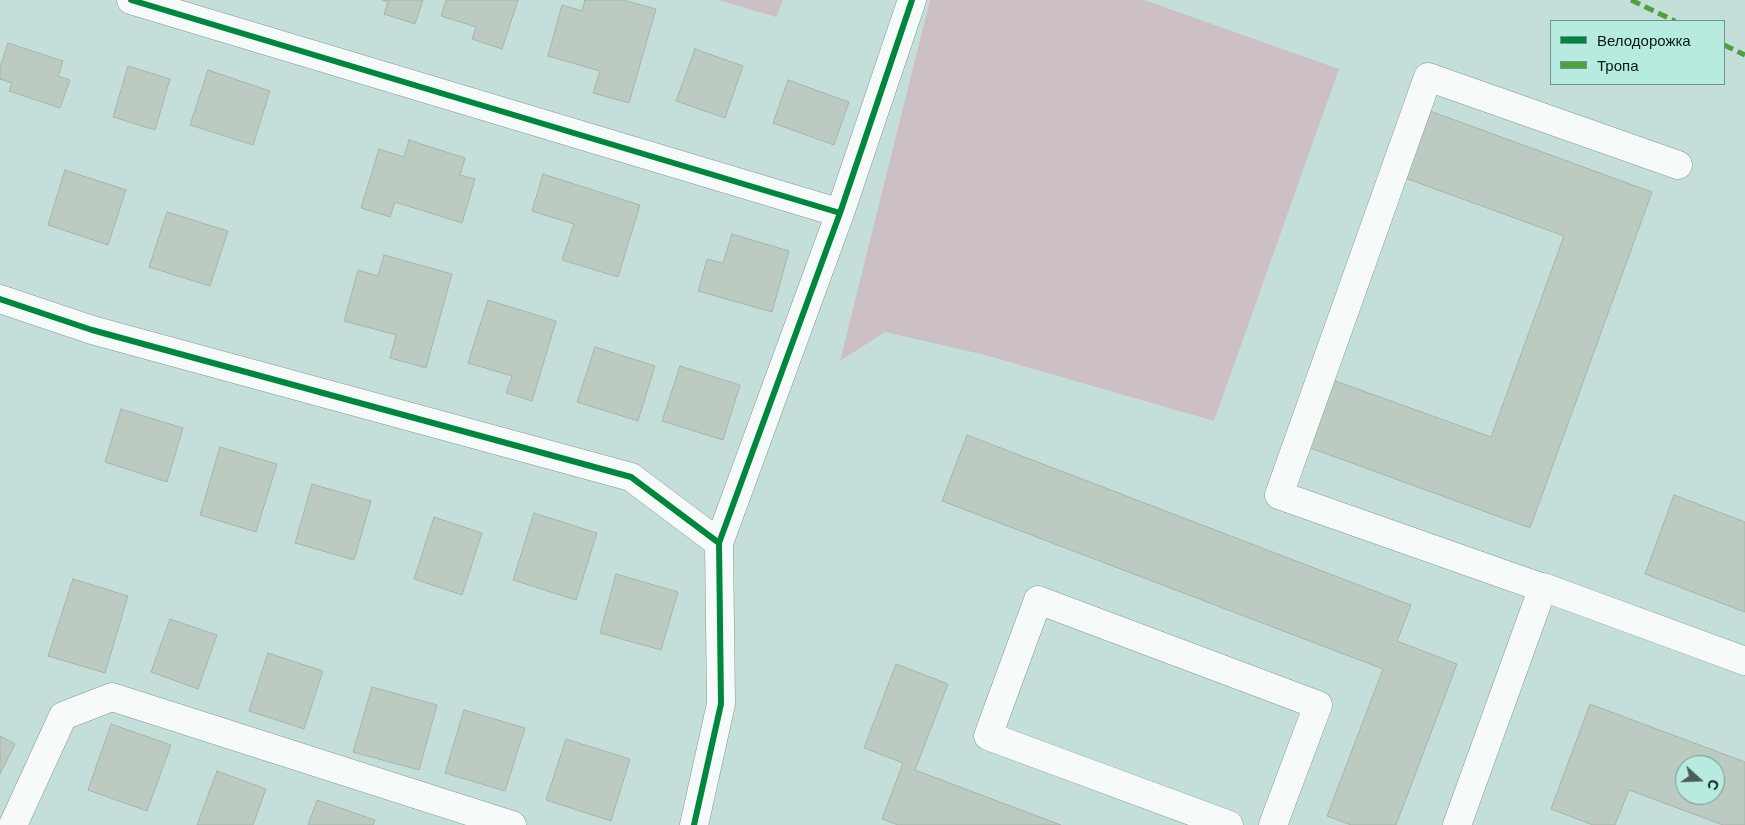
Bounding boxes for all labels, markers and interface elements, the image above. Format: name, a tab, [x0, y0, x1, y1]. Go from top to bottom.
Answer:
legend	[1550, 20, 1725, 85]
text: Велодорожка	[1597, 31, 1691, 49]
text: Тропа	[1597, 56, 1638, 74]
north arrow	[1675, 755, 1725, 805]
text: С	[1704, 777, 1723, 793]

